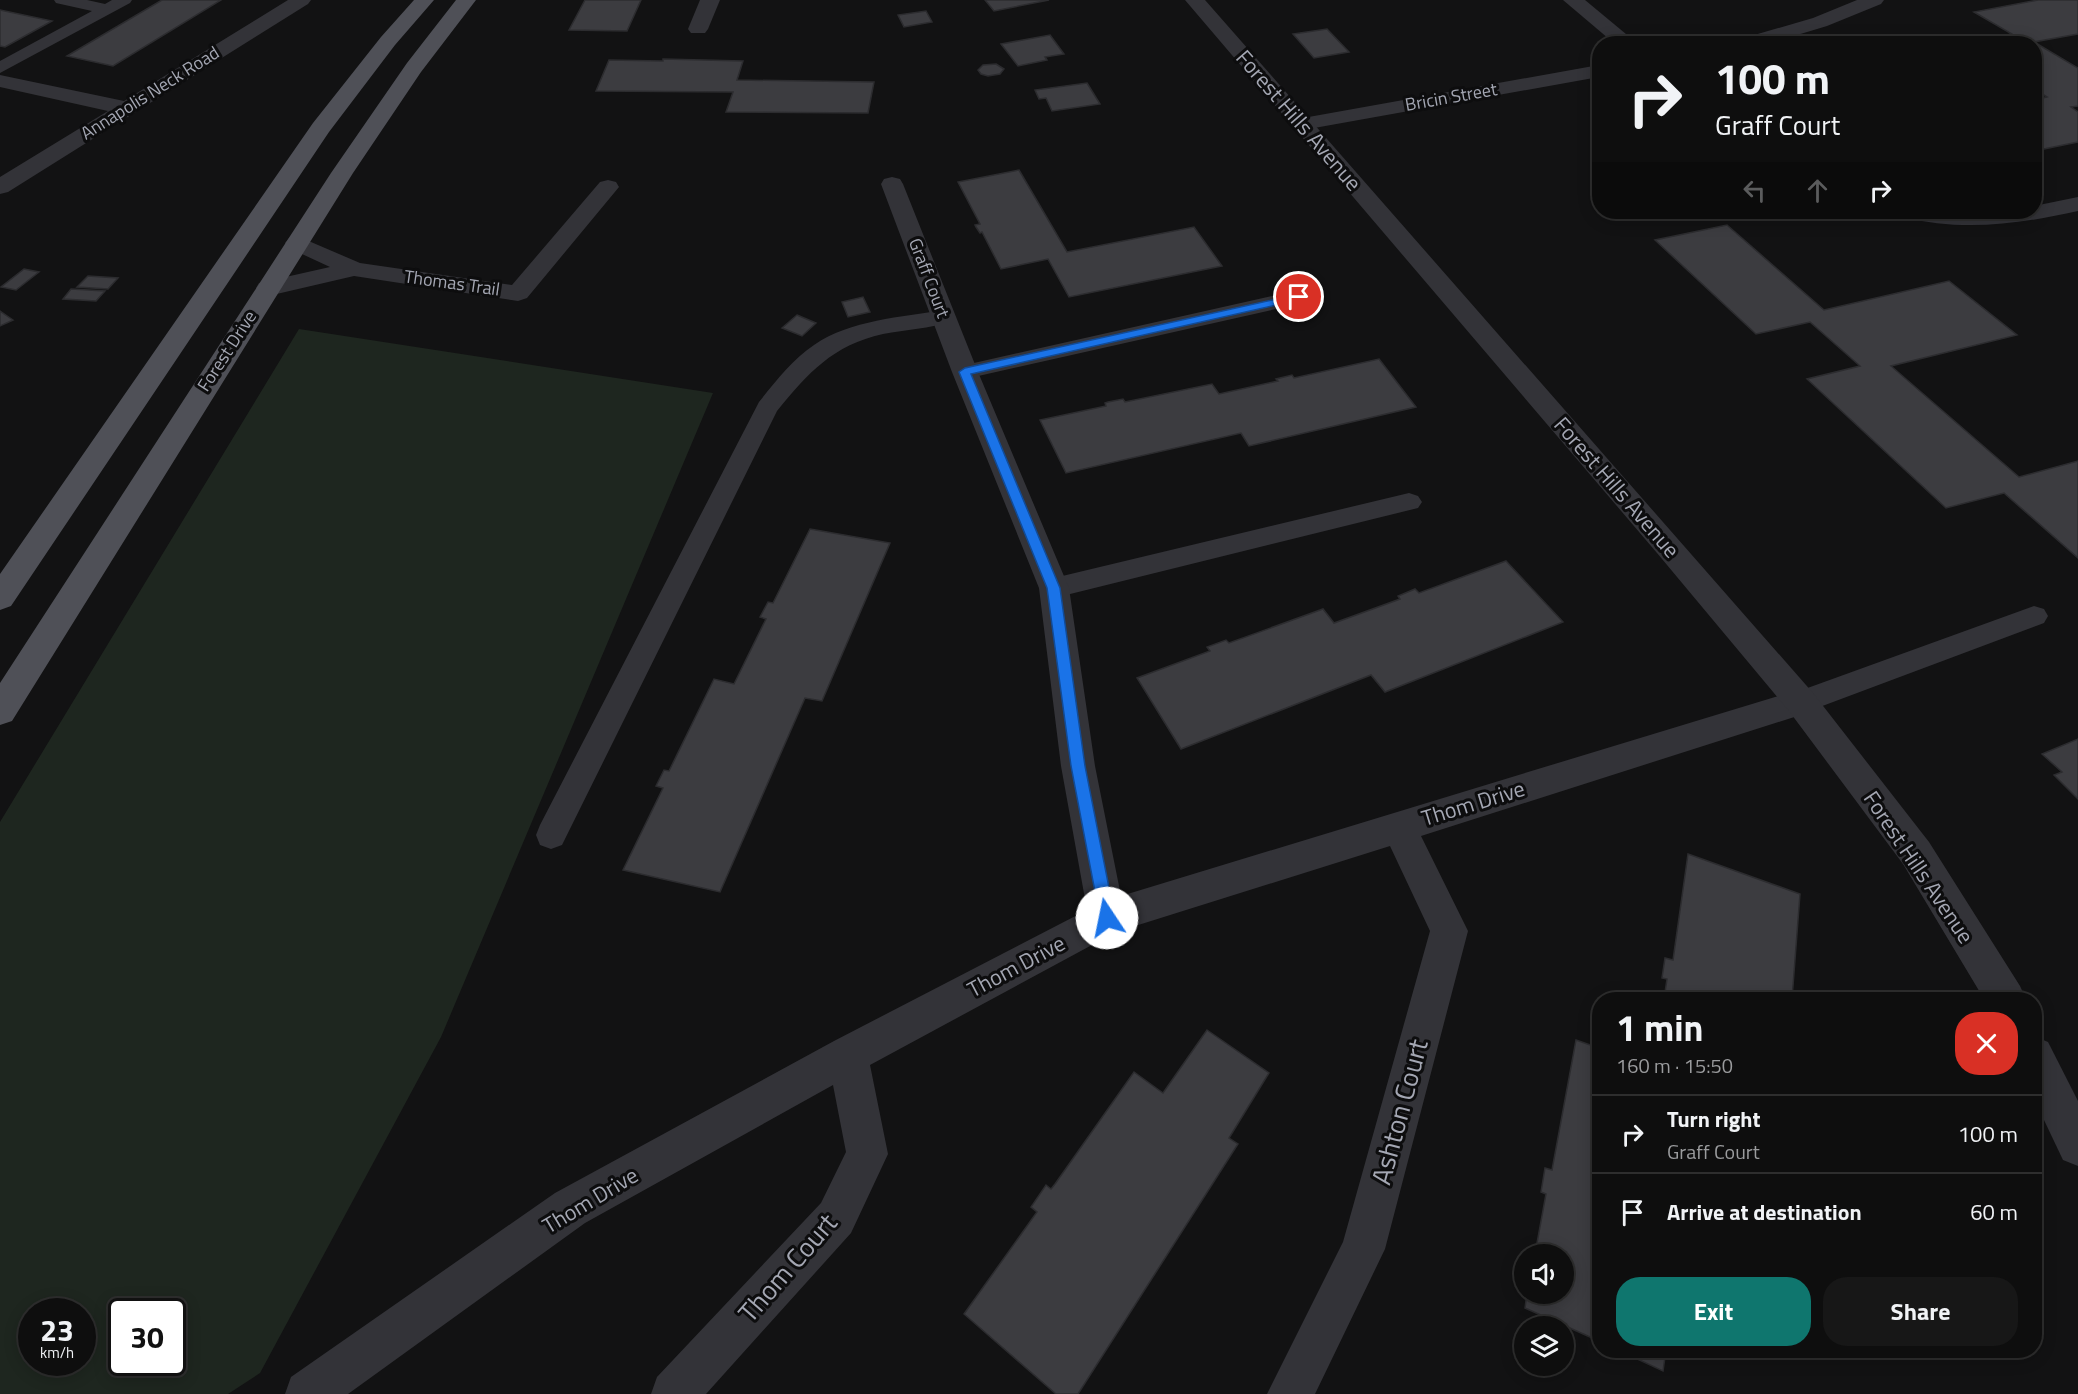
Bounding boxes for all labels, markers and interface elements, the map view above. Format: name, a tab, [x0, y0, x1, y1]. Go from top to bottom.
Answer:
street label: Annapolis Neck Road	[75, 39, 224, 146]
street label: Forest Hills Avenue	[1228, 42, 1370, 198]
text: 100 m	[1715, 46, 1830, 110]
icon: right	[1616, 60, 1694, 138]
street label: Bricin Street	[1403, 75, 1500, 118]
text: Graff Court	[1715, 104, 1840, 145]
icon: left	[1738, 174, 1771, 207]
icon: ahead	[1801, 174, 1834, 207]
icon: right	[1864, 174, 1897, 207]
street label: Graff Court	[902, 234, 957, 322]
street label: Thomas Trail	[403, 262, 502, 303]
pin	[1273, 271, 1324, 322]
icon: arrive	[1282, 280, 1315, 313]
street label: Forest Drive	[190, 305, 263, 397]
street label: Forest Hills Avenue	[1546, 409, 1688, 565]
street label: Thom Drive	[1417, 771, 1529, 835]
street label: Forest Hills Avenue	[1855, 784, 1983, 950]
position arrow	[1075, 886, 1139, 950]
street label: Thom Drive	[961, 926, 1071, 1006]
text: 1 min	[1616, 1000, 1703, 1055]
button: close	[1955, 1012, 2018, 1075]
street label: Ashton Court	[1359, 1034, 1438, 1189]
text: 160 m · 15:50	[1616, 1050, 1733, 1081]
text: Turn right	[1667, 1102, 1761, 1136]
text: 100 m	[1958, 1117, 2018, 1151]
icon: right	[1616, 1118, 1649, 1151]
text: Graff Court	[1667, 1136, 1760, 1167]
street label: Thom Drive	[536, 1158, 644, 1242]
text: Arrive at destination	[1667, 1195, 1862, 1229]
text: 60 m	[1970, 1195, 2018, 1229]
icon: arrive	[1616, 1196, 1649, 1229]
street label: Thom Court	[728, 1203, 846, 1331]
map controls	[1514, 1244, 1574, 1376]
button: sound	[1514, 1244, 1574, 1304]
button: Exit	[1616, 1277, 1811, 1346]
button: Share	[1823, 1277, 2018, 1346]
speed limit sign: 30	[108, 1298, 186, 1376]
text: 23	[40, 1307, 74, 1353]
button: layers	[1514, 1316, 1574, 1376]
text: km/h	[40, 1341, 74, 1364]

